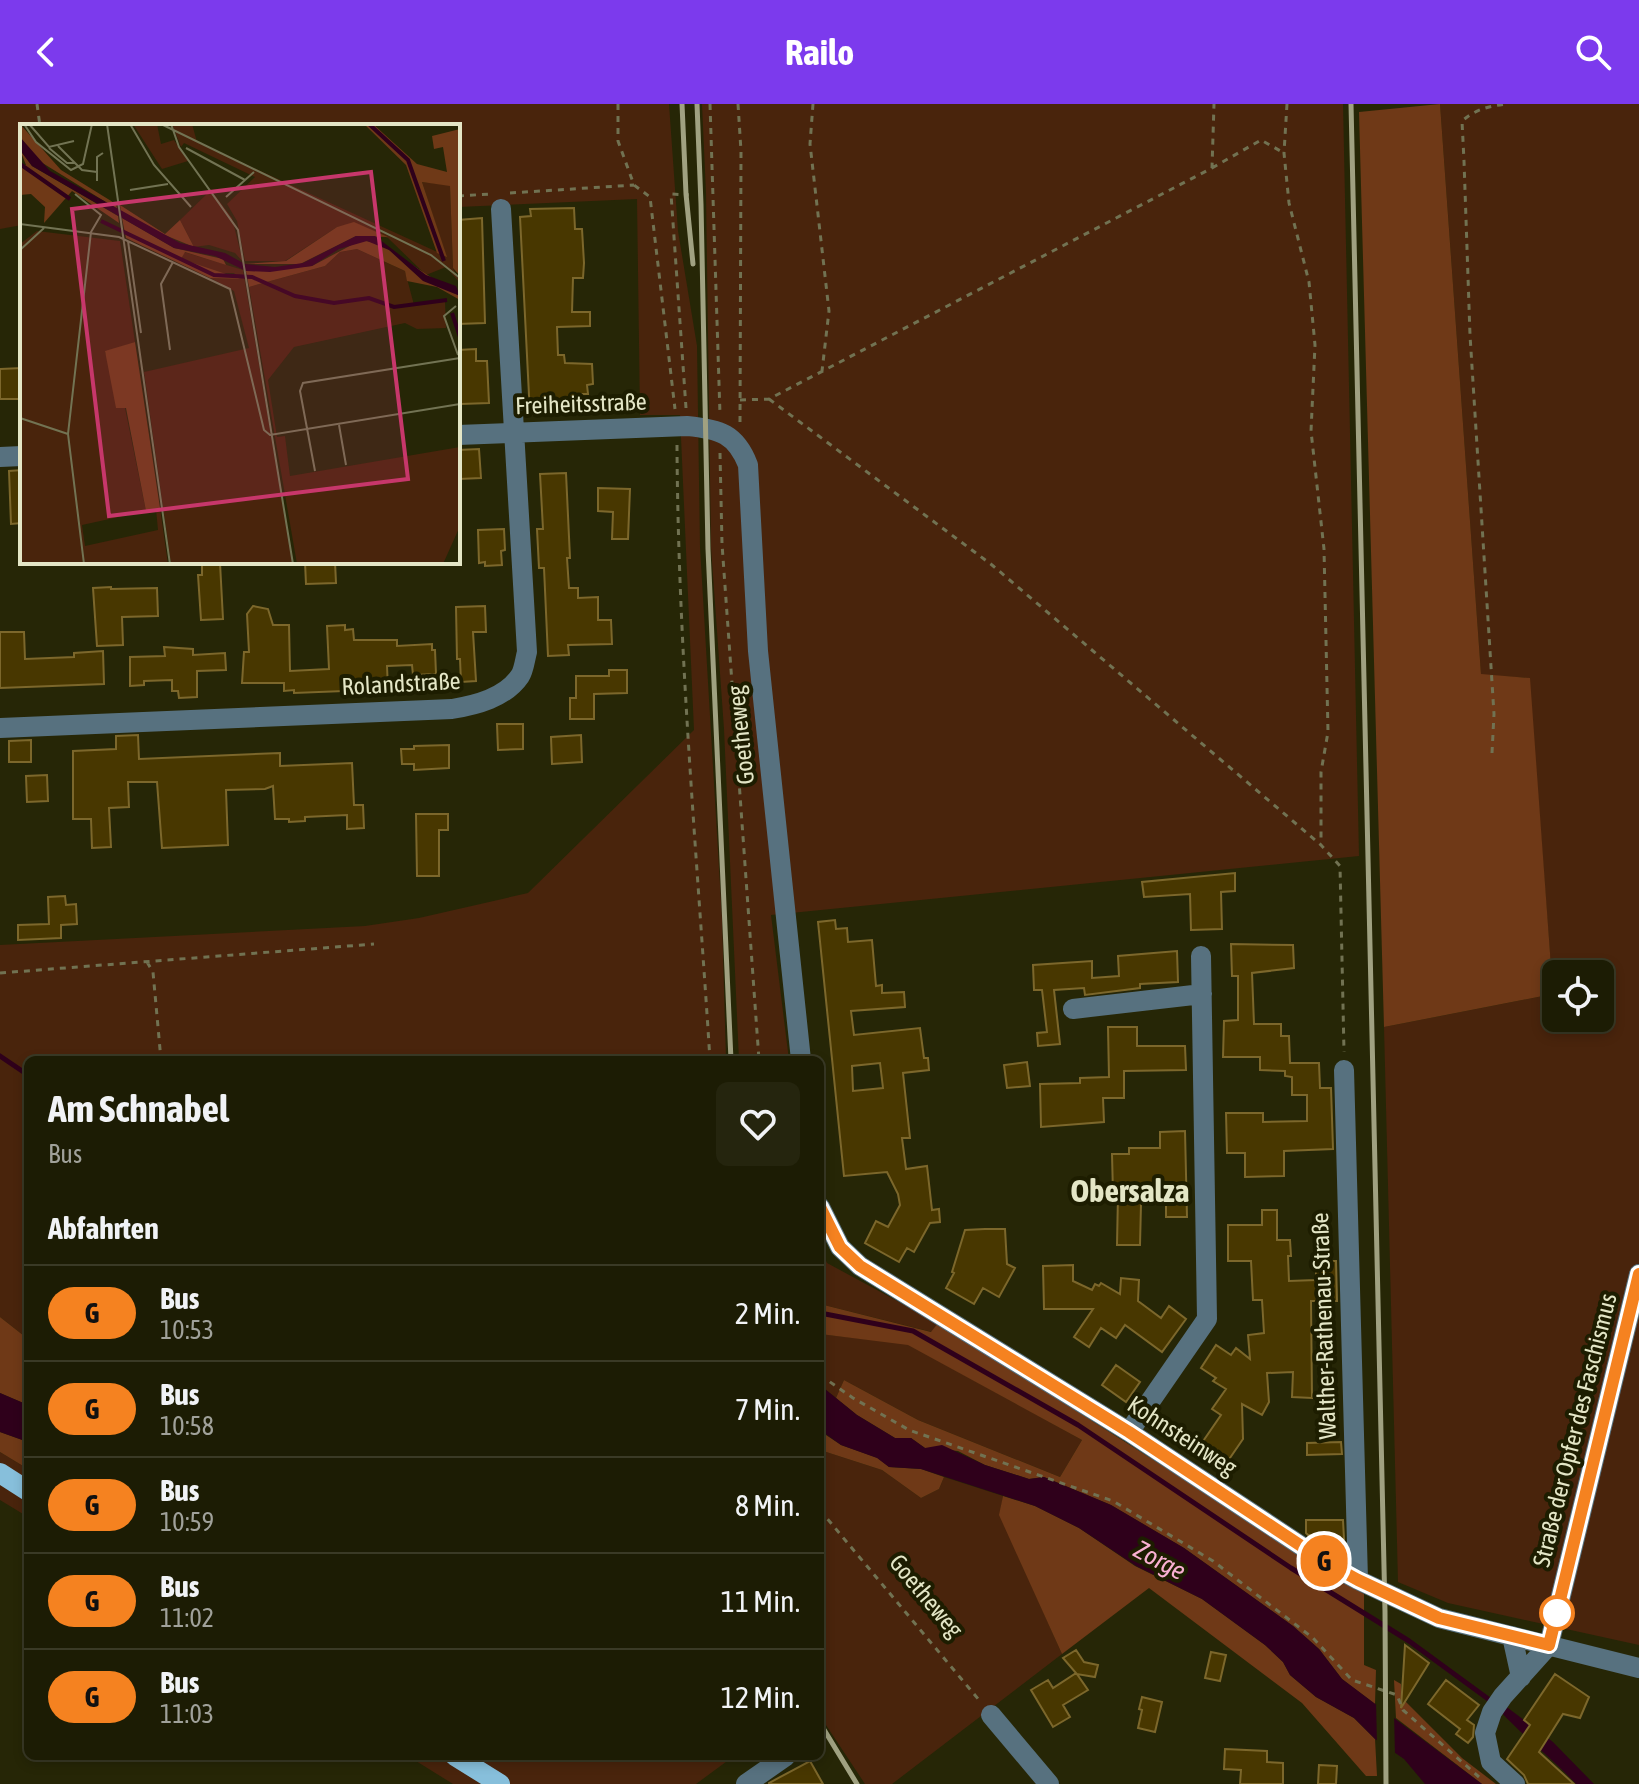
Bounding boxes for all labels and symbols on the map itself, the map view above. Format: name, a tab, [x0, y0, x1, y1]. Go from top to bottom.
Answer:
inset map	[20, 124, 460, 564]
street label: Freiheitsstraße	[515, 388, 647, 419]
street label: Rolandstraße	[341, 667, 461, 700]
street label: Goetheweg	[722, 684, 759, 786]
district label: Obersalza	[1071, 1172, 1189, 1209]
street label: Walther-Rathenau-Straße	[1306, 1212, 1341, 1440]
street label: Straße der Opfer des Faschismus	[1527, 1290, 1622, 1569]
street label: Kohnsteinweg	[1123, 1390, 1242, 1481]
water label: Zorge	[1129, 1534, 1191, 1586]
line badge: G	[1298, 1535, 1350, 1587]
street label: Goetheweg	[884, 1549, 969, 1643]
unlabelled marker	[1540, 1596, 1574, 1630]

